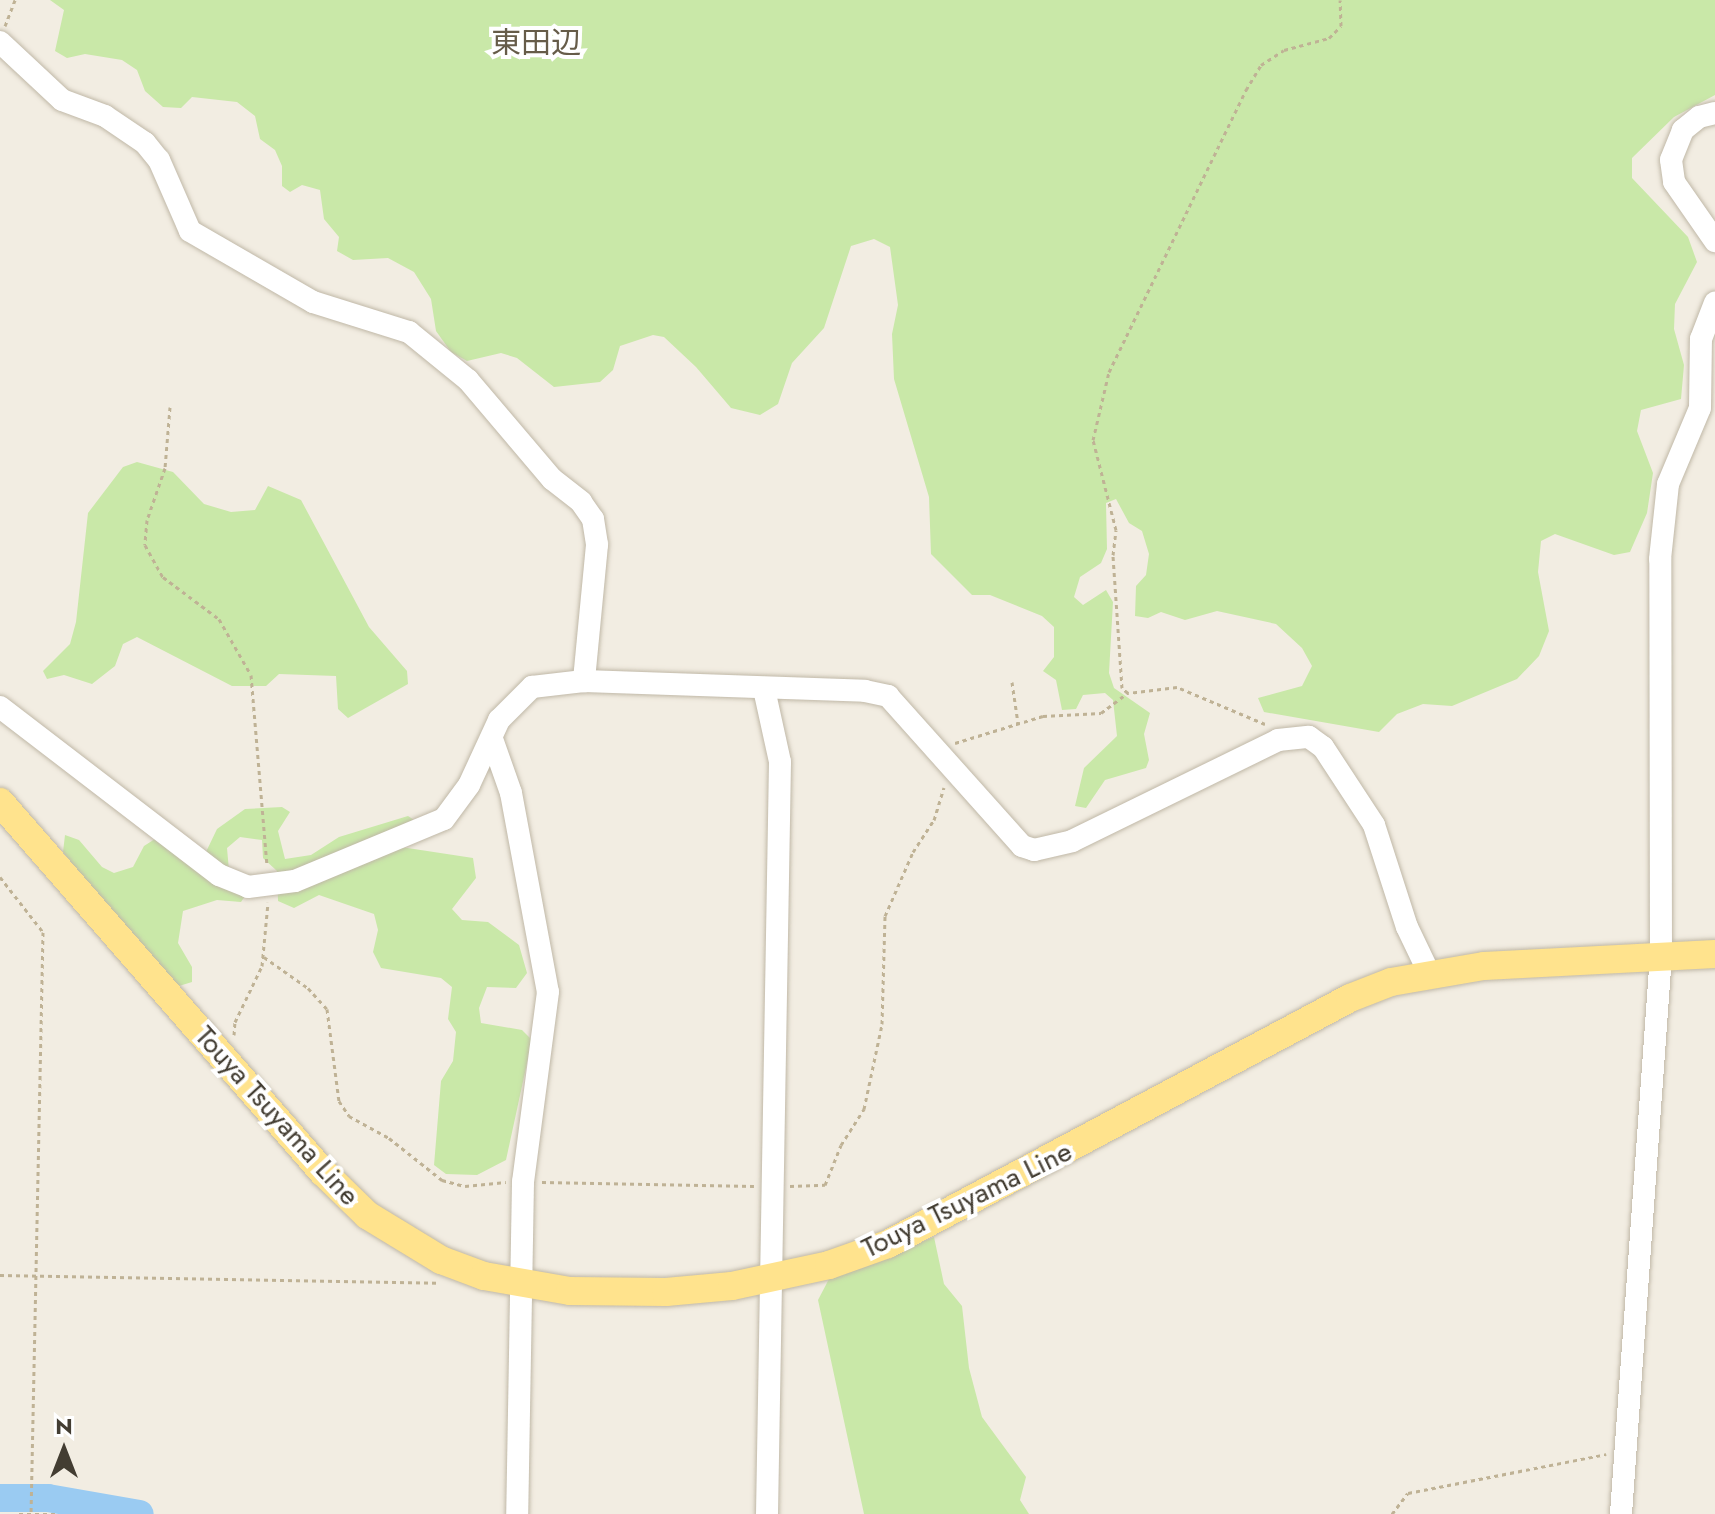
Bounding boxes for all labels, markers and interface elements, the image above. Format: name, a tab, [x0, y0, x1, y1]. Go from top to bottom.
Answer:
district label: 東田辺	[491, 25, 581, 61]
street label: Touya Tsuyama Line	[188, 1020, 366, 1212]
street label: Touya Tsuyama Line	[857, 1135, 1077, 1265]
north arrow	[24, 1410, 104, 1490]
text: N	[55, 1410, 73, 1442]

